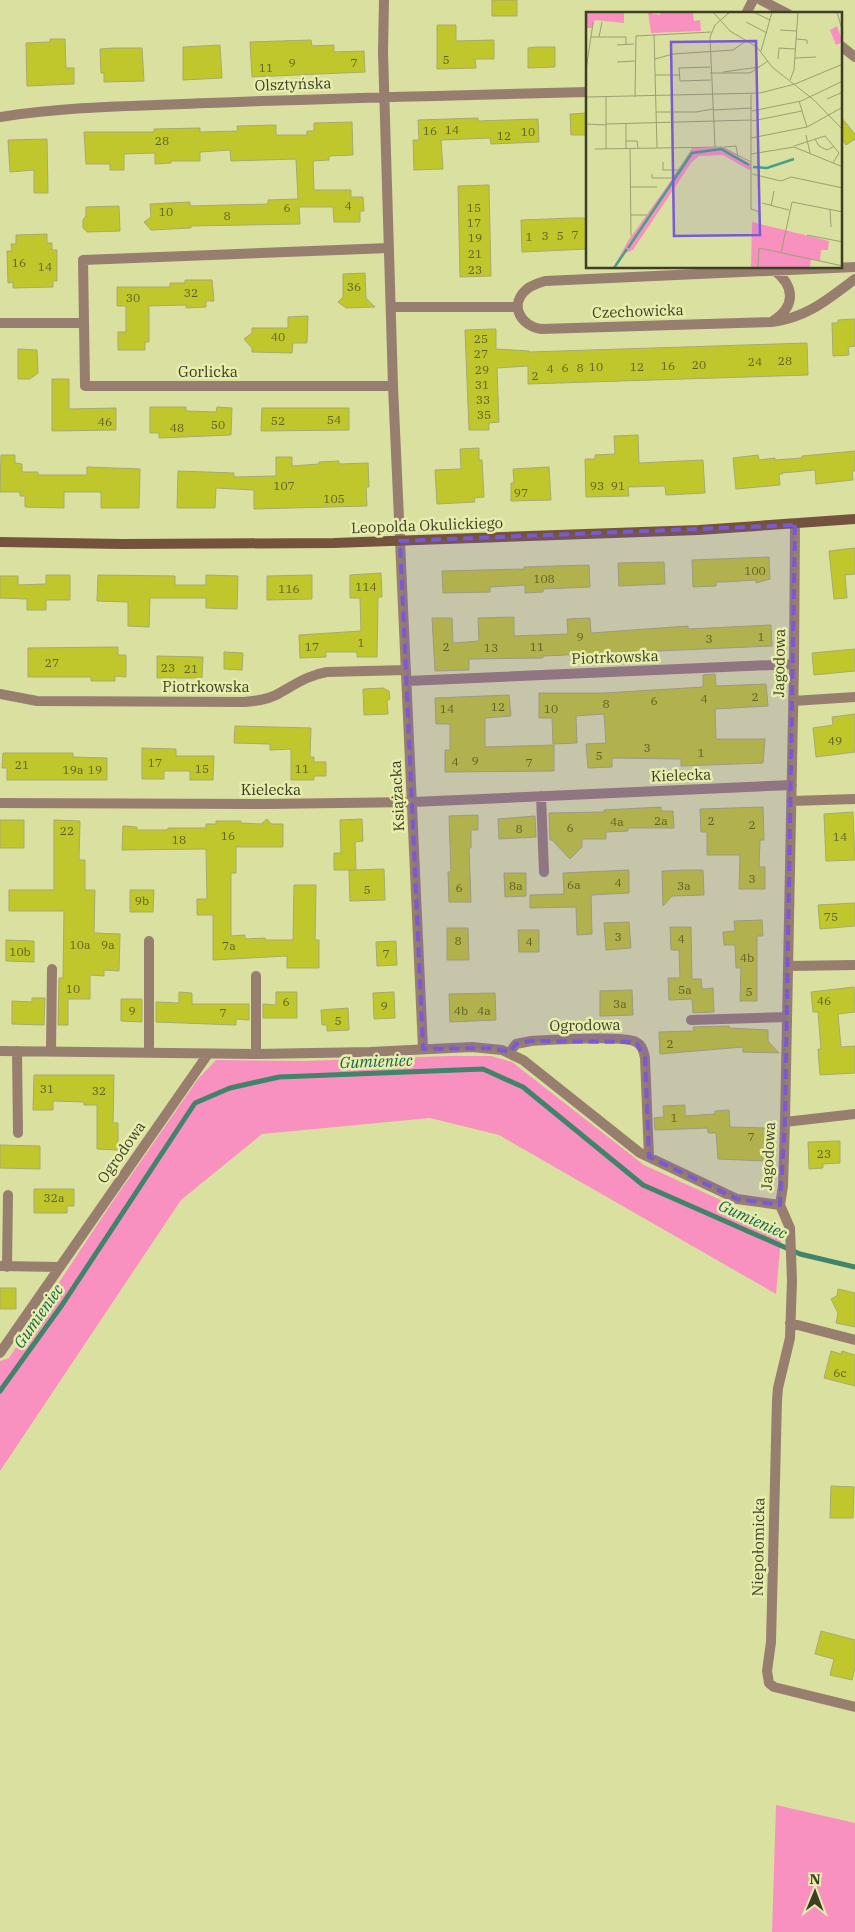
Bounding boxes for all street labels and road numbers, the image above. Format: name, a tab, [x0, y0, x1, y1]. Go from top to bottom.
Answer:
street label: Olsztyńska	[254, 73, 332, 95]
street label: Czechowicka	[592, 300, 684, 322]
street label: Gorlicka	[178, 362, 238, 381]
street label: Leopolda Okulickiego	[351, 513, 503, 537]
street label: Jagodowa	[769, 628, 789, 698]
street label: Piotrkowska	[571, 646, 659, 668]
street label: Piotrkowska	[162, 677, 250, 696]
street label: Książacka	[386, 760, 408, 832]
street label: Kielecka	[650, 764, 712, 786]
street label: Kielecka	[241, 780, 301, 799]
street label: Ogrodowa	[549, 1015, 621, 1035]
street label: Ogrodowa	[93, 1117, 149, 1187]
street label: Jagodowa	[757, 1121, 779, 1191]
street label: Niepołomicka	[748, 1497, 768, 1597]

